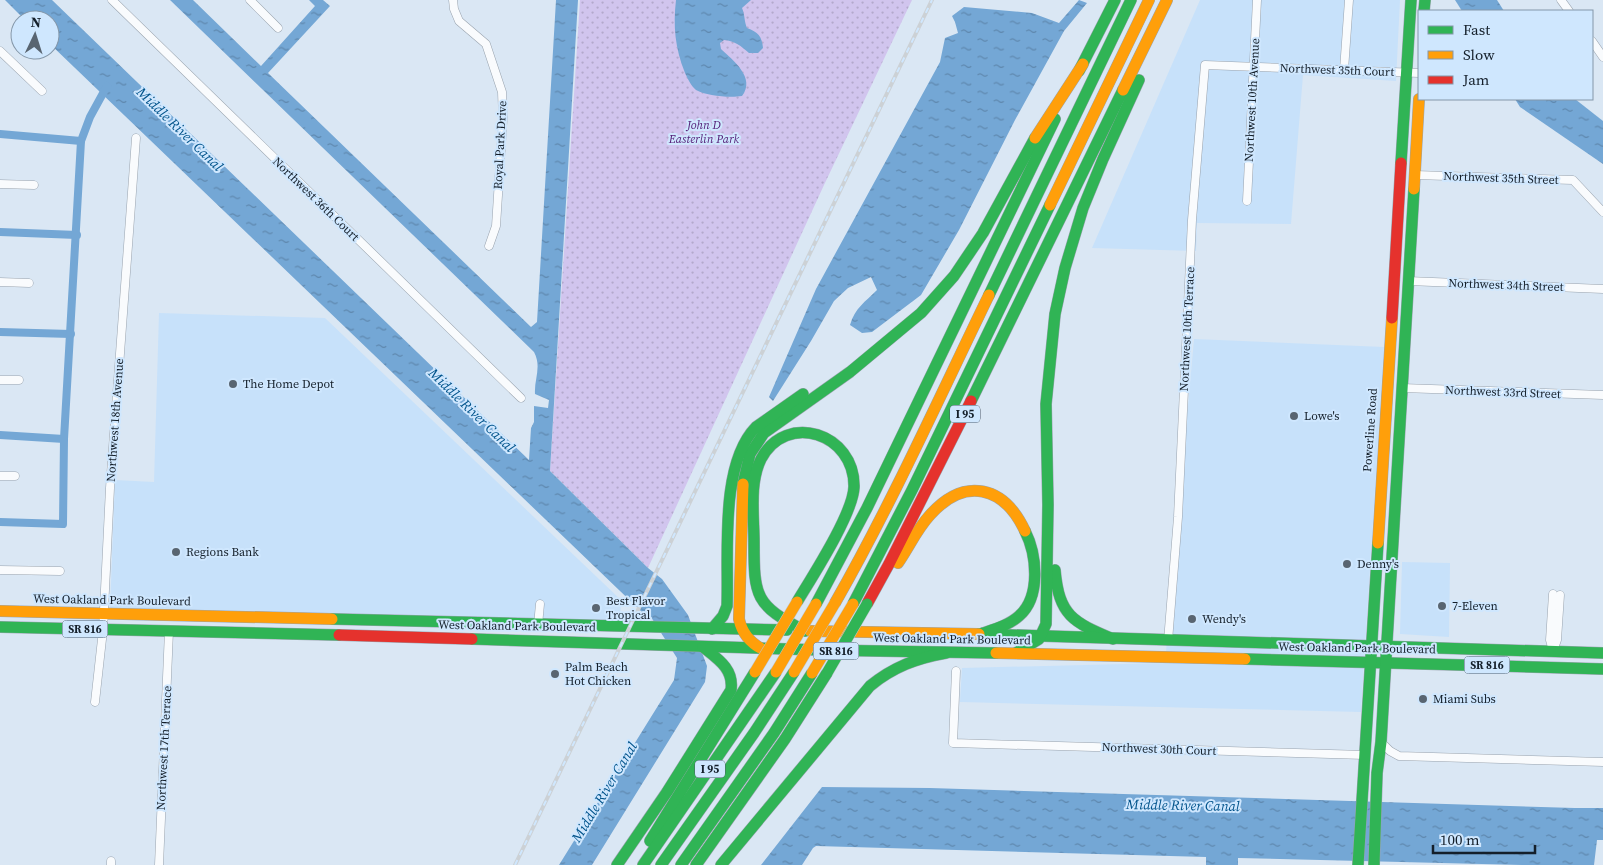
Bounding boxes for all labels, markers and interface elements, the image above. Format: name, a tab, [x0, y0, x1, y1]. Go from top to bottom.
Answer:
north arrow	[10, 10, 60, 60]
legend	[1418, 10, 1593, 100]
text: N	[30, 12, 42, 32]
text: Fast	[1463, 19, 1490, 40]
street label: Northwest 10th Avenue	[1241, 38, 1263, 162]
text: Slow	[1463, 44, 1495, 65]
street label: Northwest 35th Court	[1280, 60, 1395, 80]
text: Jam	[1462, 69, 1490, 90]
water label: Middle River Canal	[131, 82, 228, 176]
street label: Royal Park Drive	[490, 100, 510, 190]
park label: John D Easterlin Park	[668, 117, 740, 147]
street label: Northwest 36th Court	[269, 154, 363, 245]
street label: Northwest 35th Street	[1443, 168, 1559, 188]
street label: Northwest 10th Terrace	[1176, 266, 1198, 392]
street label: Northwest 34th Street	[1448, 275, 1564, 295]
street label: Northwest 18th Avenue	[103, 358, 127, 482]
water label: Middle River Canal	[423, 363, 520, 457]
place label: The Home Depot	[243, 376, 334, 392]
marker: The Home Depot	[227, 378, 239, 390]
street label: Northwest 33rd Street	[1445, 382, 1561, 402]
street label: Powerline Road	[1359, 387, 1381, 472]
road number: I 95	[950, 406, 980, 422]
place label: Lowe's	[1304, 408, 1340, 424]
marker: Lowe's	[1288, 410, 1300, 422]
place label: Regions Bank	[186, 544, 259, 560]
marker: Regions Bank	[170, 546, 182, 558]
place label: Denny's	[1357, 556, 1399, 572]
marker: Denny's	[1341, 558, 1353, 570]
street label: West Oakland Park Boulevard	[33, 591, 191, 609]
place label: Best Flavor Tropical	[606, 593, 665, 623]
place label: 7-Eleven	[1452, 598, 1498, 614]
marker: 7-Eleven	[1436, 600, 1448, 612]
marker: Best Flavor Tropical	[590, 602, 602, 614]
place label: Wendy's	[1202, 611, 1246, 627]
marker: Wendy's	[1186, 613, 1198, 625]
street label: West Oakland Park Boulevard	[438, 617, 596, 635]
road number: SR 816	[62, 620, 108, 638]
street label: West Oakland Park Boulevard	[873, 630, 1031, 648]
street label: West Oakland Park Boulevard	[1278, 639, 1436, 657]
road number: SR 816	[814, 642, 858, 659]
road number: SR 816	[1464, 656, 1510, 674]
place label: Palm Beach Hot Chicken	[565, 659, 631, 689]
marker: Palm Beach Hot Chicken	[549, 668, 561, 680]
street label: Northwest 17th Terrace	[153, 685, 175, 811]
place label: Miami Subs	[1433, 691, 1496, 707]
marker: Miami Subs	[1417, 693, 1429, 705]
water label: Middle River Canal	[566, 738, 642, 847]
street label: Northwest 30th Court	[1102, 739, 1217, 759]
road number: I 95	[695, 761, 725, 778]
water label: Middle River Canal	[1125, 794, 1240, 816]
scale bar	[1433, 822, 1536, 854]
text: 100 m	[1440, 829, 1480, 850]

